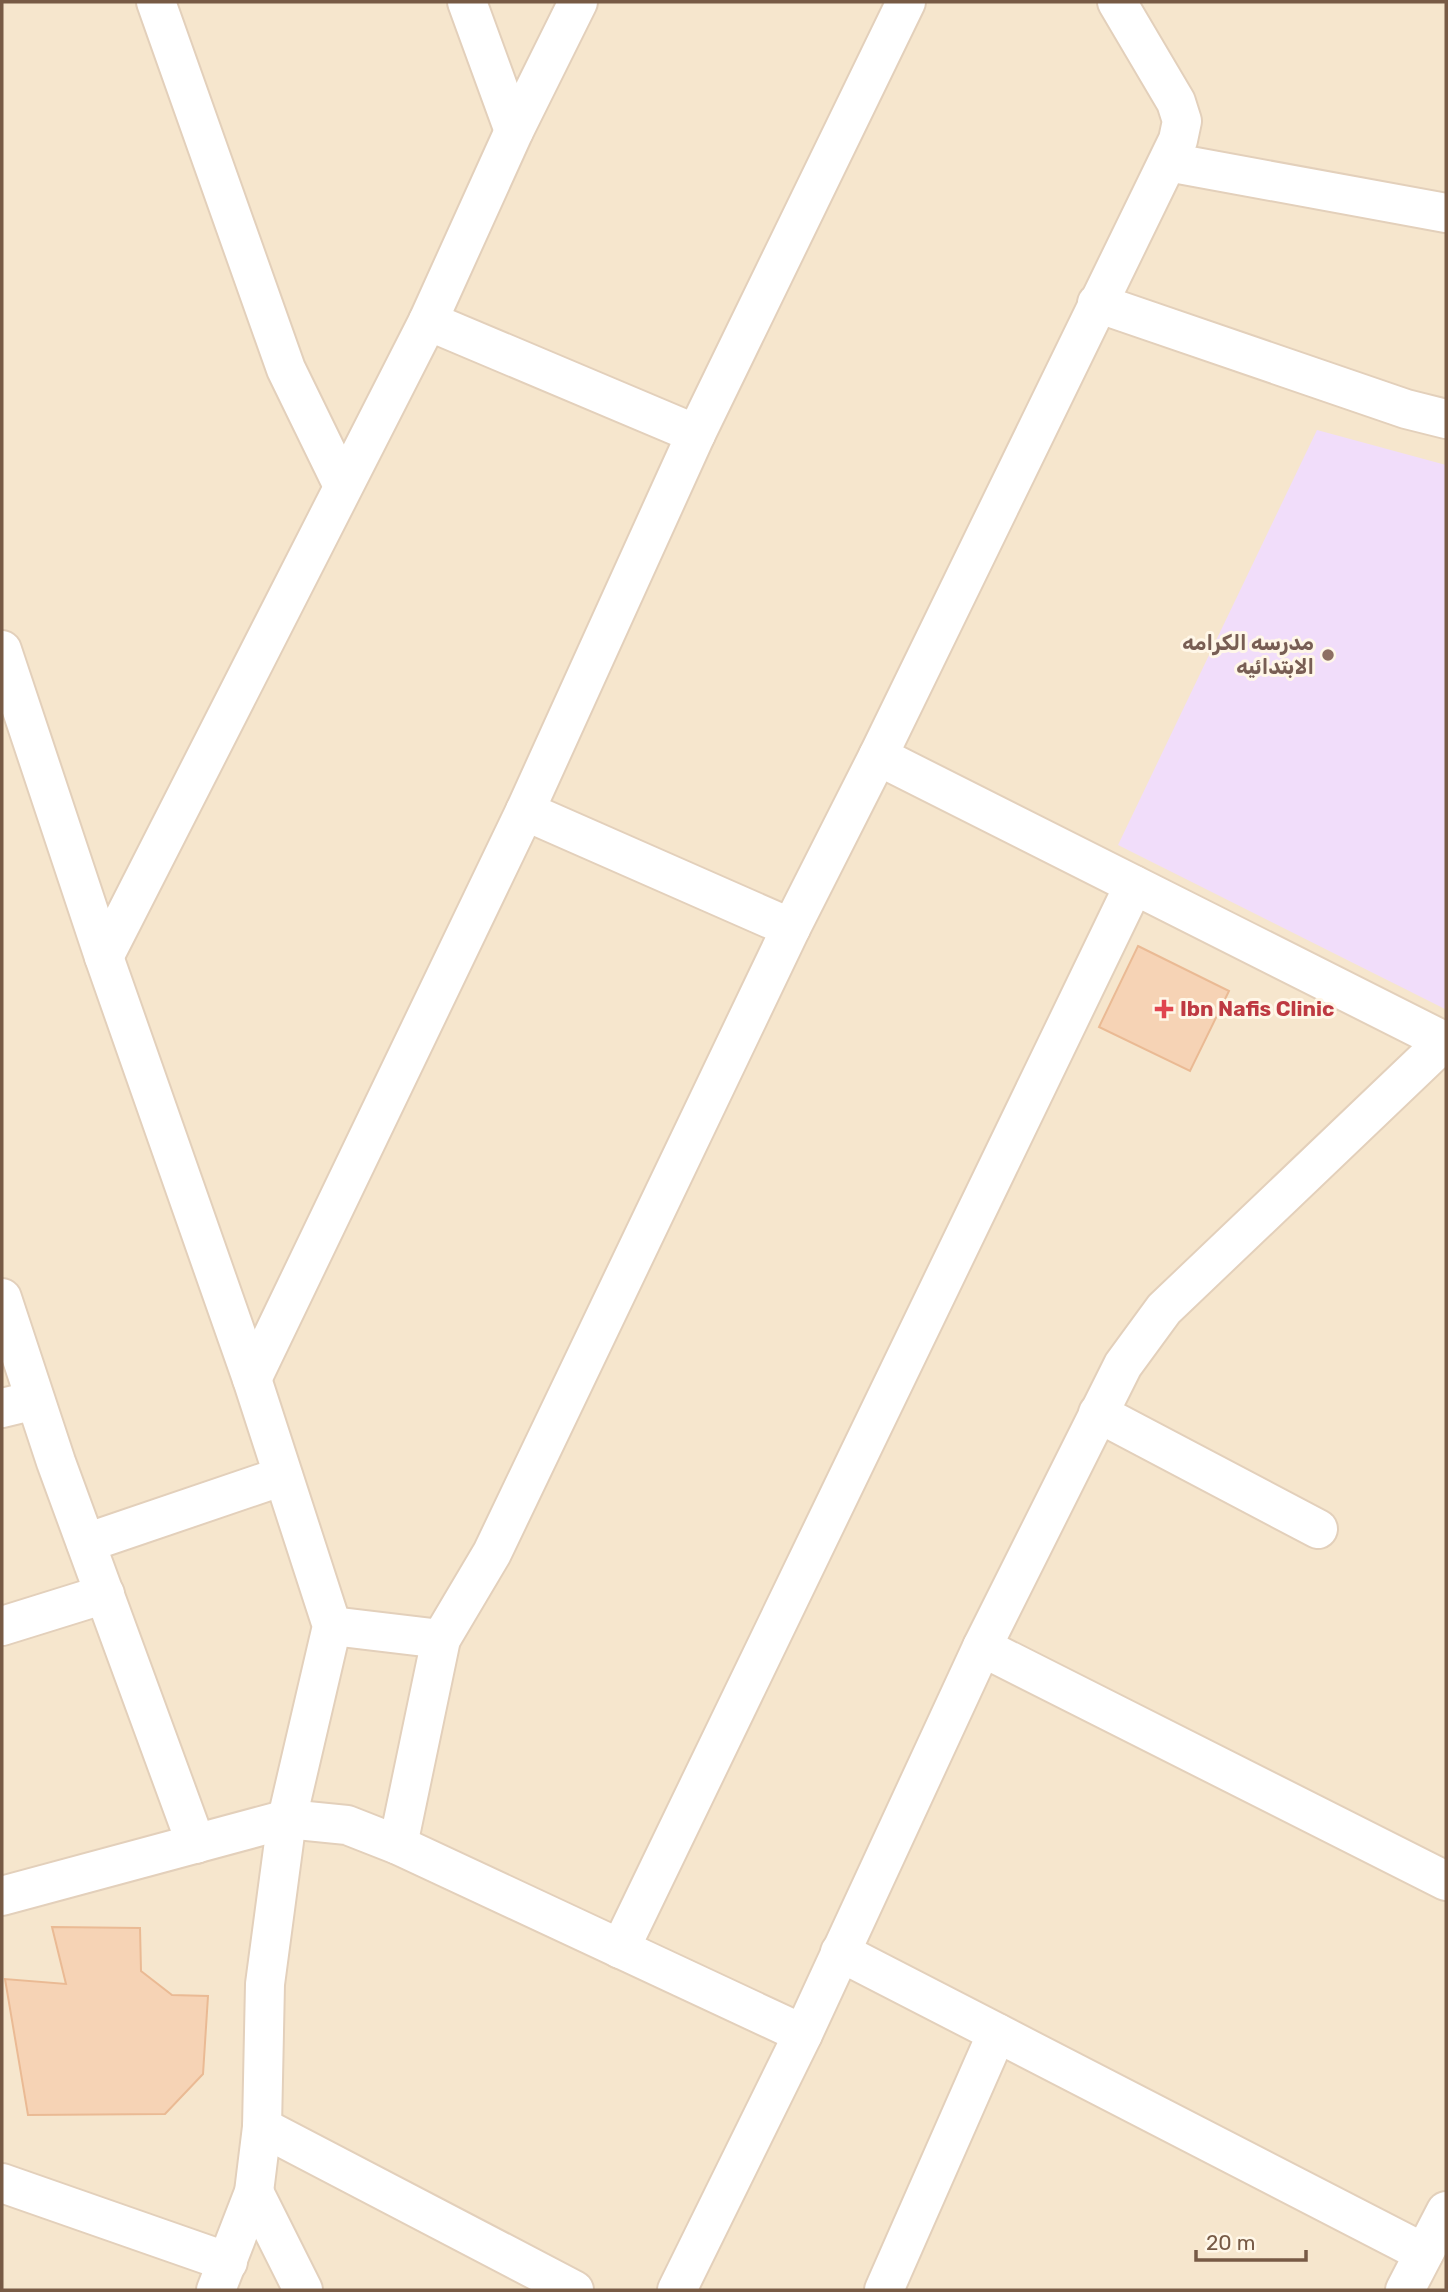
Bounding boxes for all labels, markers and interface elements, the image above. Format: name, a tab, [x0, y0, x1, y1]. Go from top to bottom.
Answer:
place label: مدرسه الكرامه الابتدائيه	[1182, 630, 1314, 679]
marker: مدرسه الكرامه الابتدائيه	[1320, 647, 1336, 663]
place label: Ibn Nafis Clinic	[1180, 996, 1334, 1021]
marker: Ibn Nafis Clinic	[1154, 999, 1174, 1019]
scale bar	[1196, 2218, 1306, 2262]
text: 20 m	[1206, 2230, 1255, 2255]

